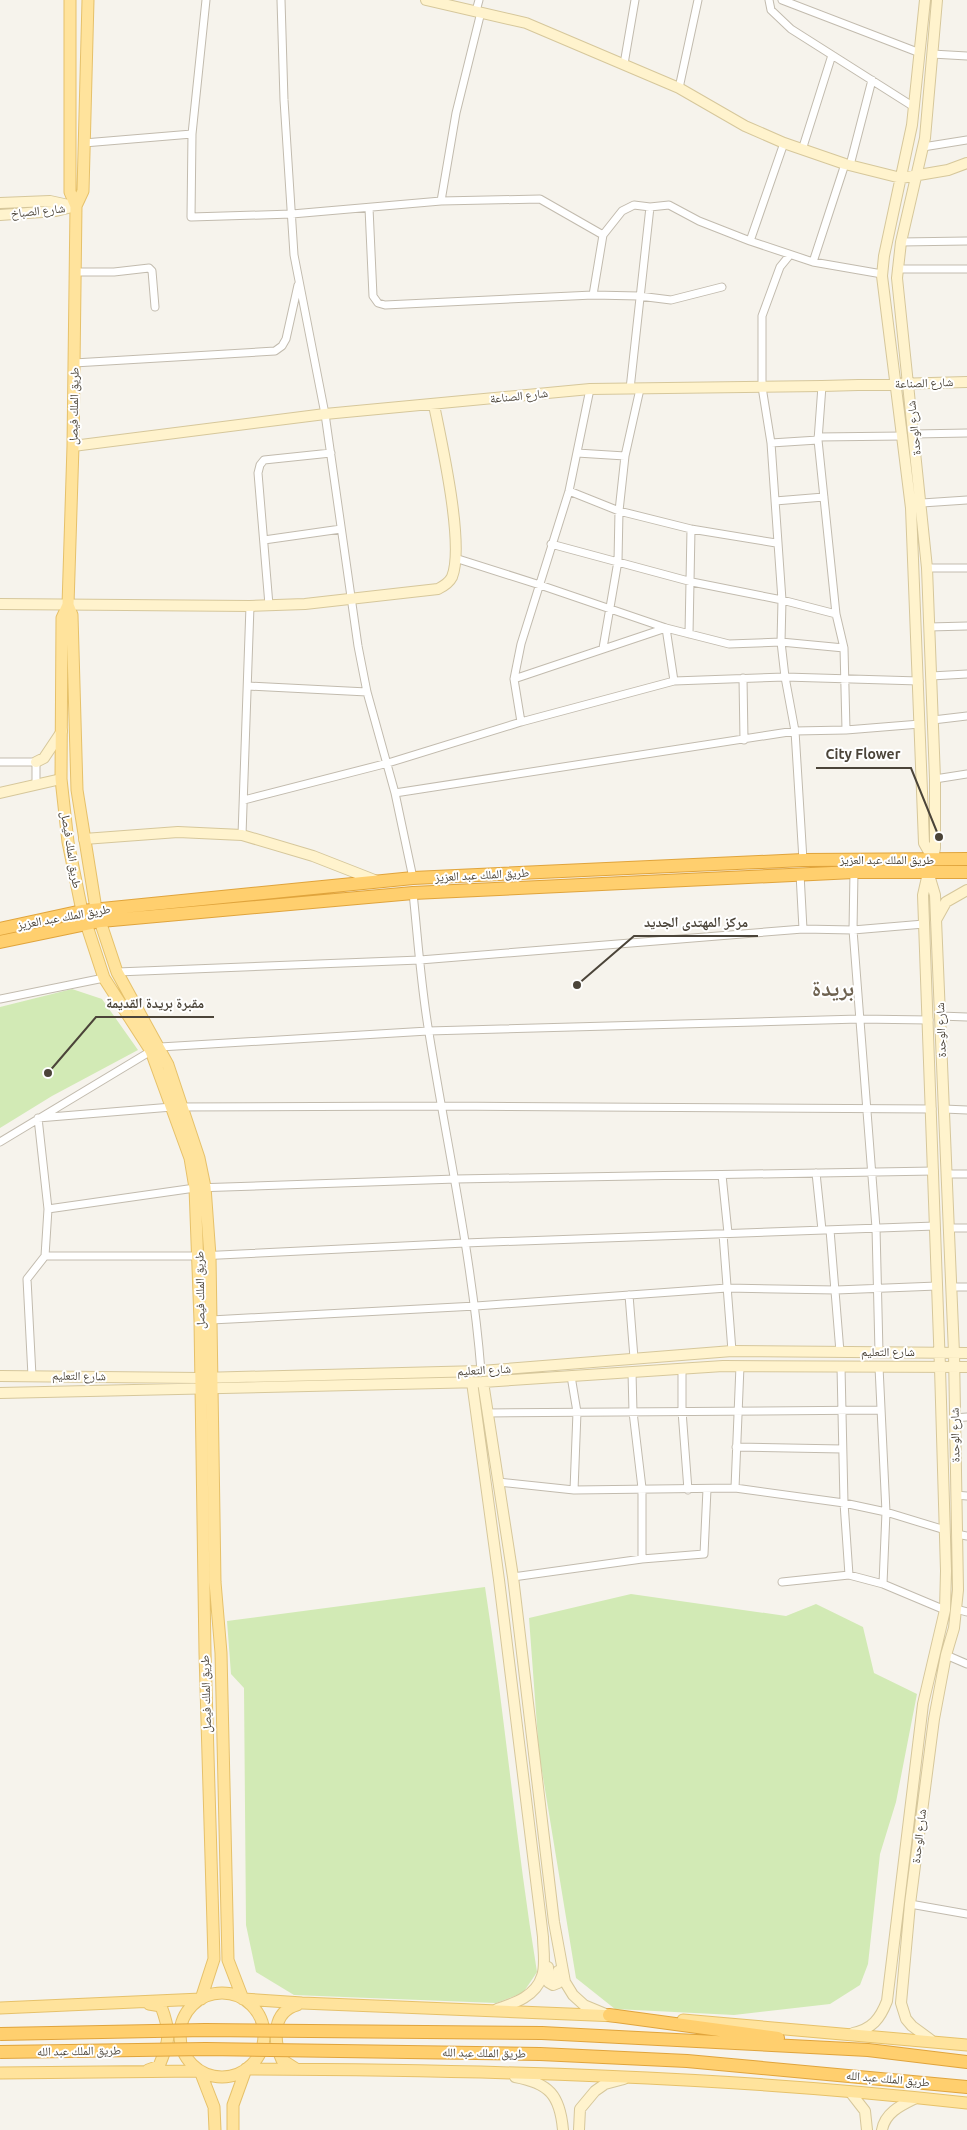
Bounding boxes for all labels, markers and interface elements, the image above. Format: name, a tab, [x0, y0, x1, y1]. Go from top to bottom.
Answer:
street label: شارع الصباخ	[10, 201, 66, 222]
street label: طريق الملك فيصل	[66, 367, 82, 445]
street label: شارع الصناعة	[895, 375, 954, 392]
street label: شارع الصناعة	[489, 386, 549, 407]
street label: شارع الوحدة	[904, 400, 925, 456]
callout: City Flower	[816, 739, 911, 768]
text: City Flower	[826, 746, 901, 762]
street label: طريق الملك فيصل	[58, 810, 84, 890]
street label: طريق الملك عبد العزيز	[839, 853, 934, 867]
street label: طريق الملك عبد العزيز	[433, 866, 530, 885]
street label: طريق الملك عبد العزيز	[15, 902, 112, 933]
callout: مركز المهتدى الجديد	[634, 907, 758, 936]
text: مركز المهتدى الجديد	[644, 914, 748, 931]
district label: بريدة	[812, 975, 854, 1002]
callout: مقبرة بريدة القديمة	[96, 988, 214, 1017]
text: مقبرة بريدة القديمة	[106, 995, 204, 1012]
street label: شارع الوحدة	[933, 1002, 950, 1058]
street label: طريق الملك فيصل	[192, 1251, 208, 1329]
street label: شارع التعليم	[861, 1345, 915, 1360]
street label: شارع التعليم	[457, 1362, 511, 1379]
street label: شارع التعليم	[52, 1369, 106, 1384]
street label: شارع الوحدة	[948, 1407, 963, 1463]
street label: طريق الملك فيصل	[198, 1655, 215, 1733]
street label: شارع الوحدة	[909, 1808, 930, 1864]
street label: طريق الملك عبد الله	[37, 2043, 121, 2059]
street label: طريق الملك عبد الله	[442, 2045, 526, 2061]
street label: طريق الملك عبد الله	[846, 2068, 931, 2090]

